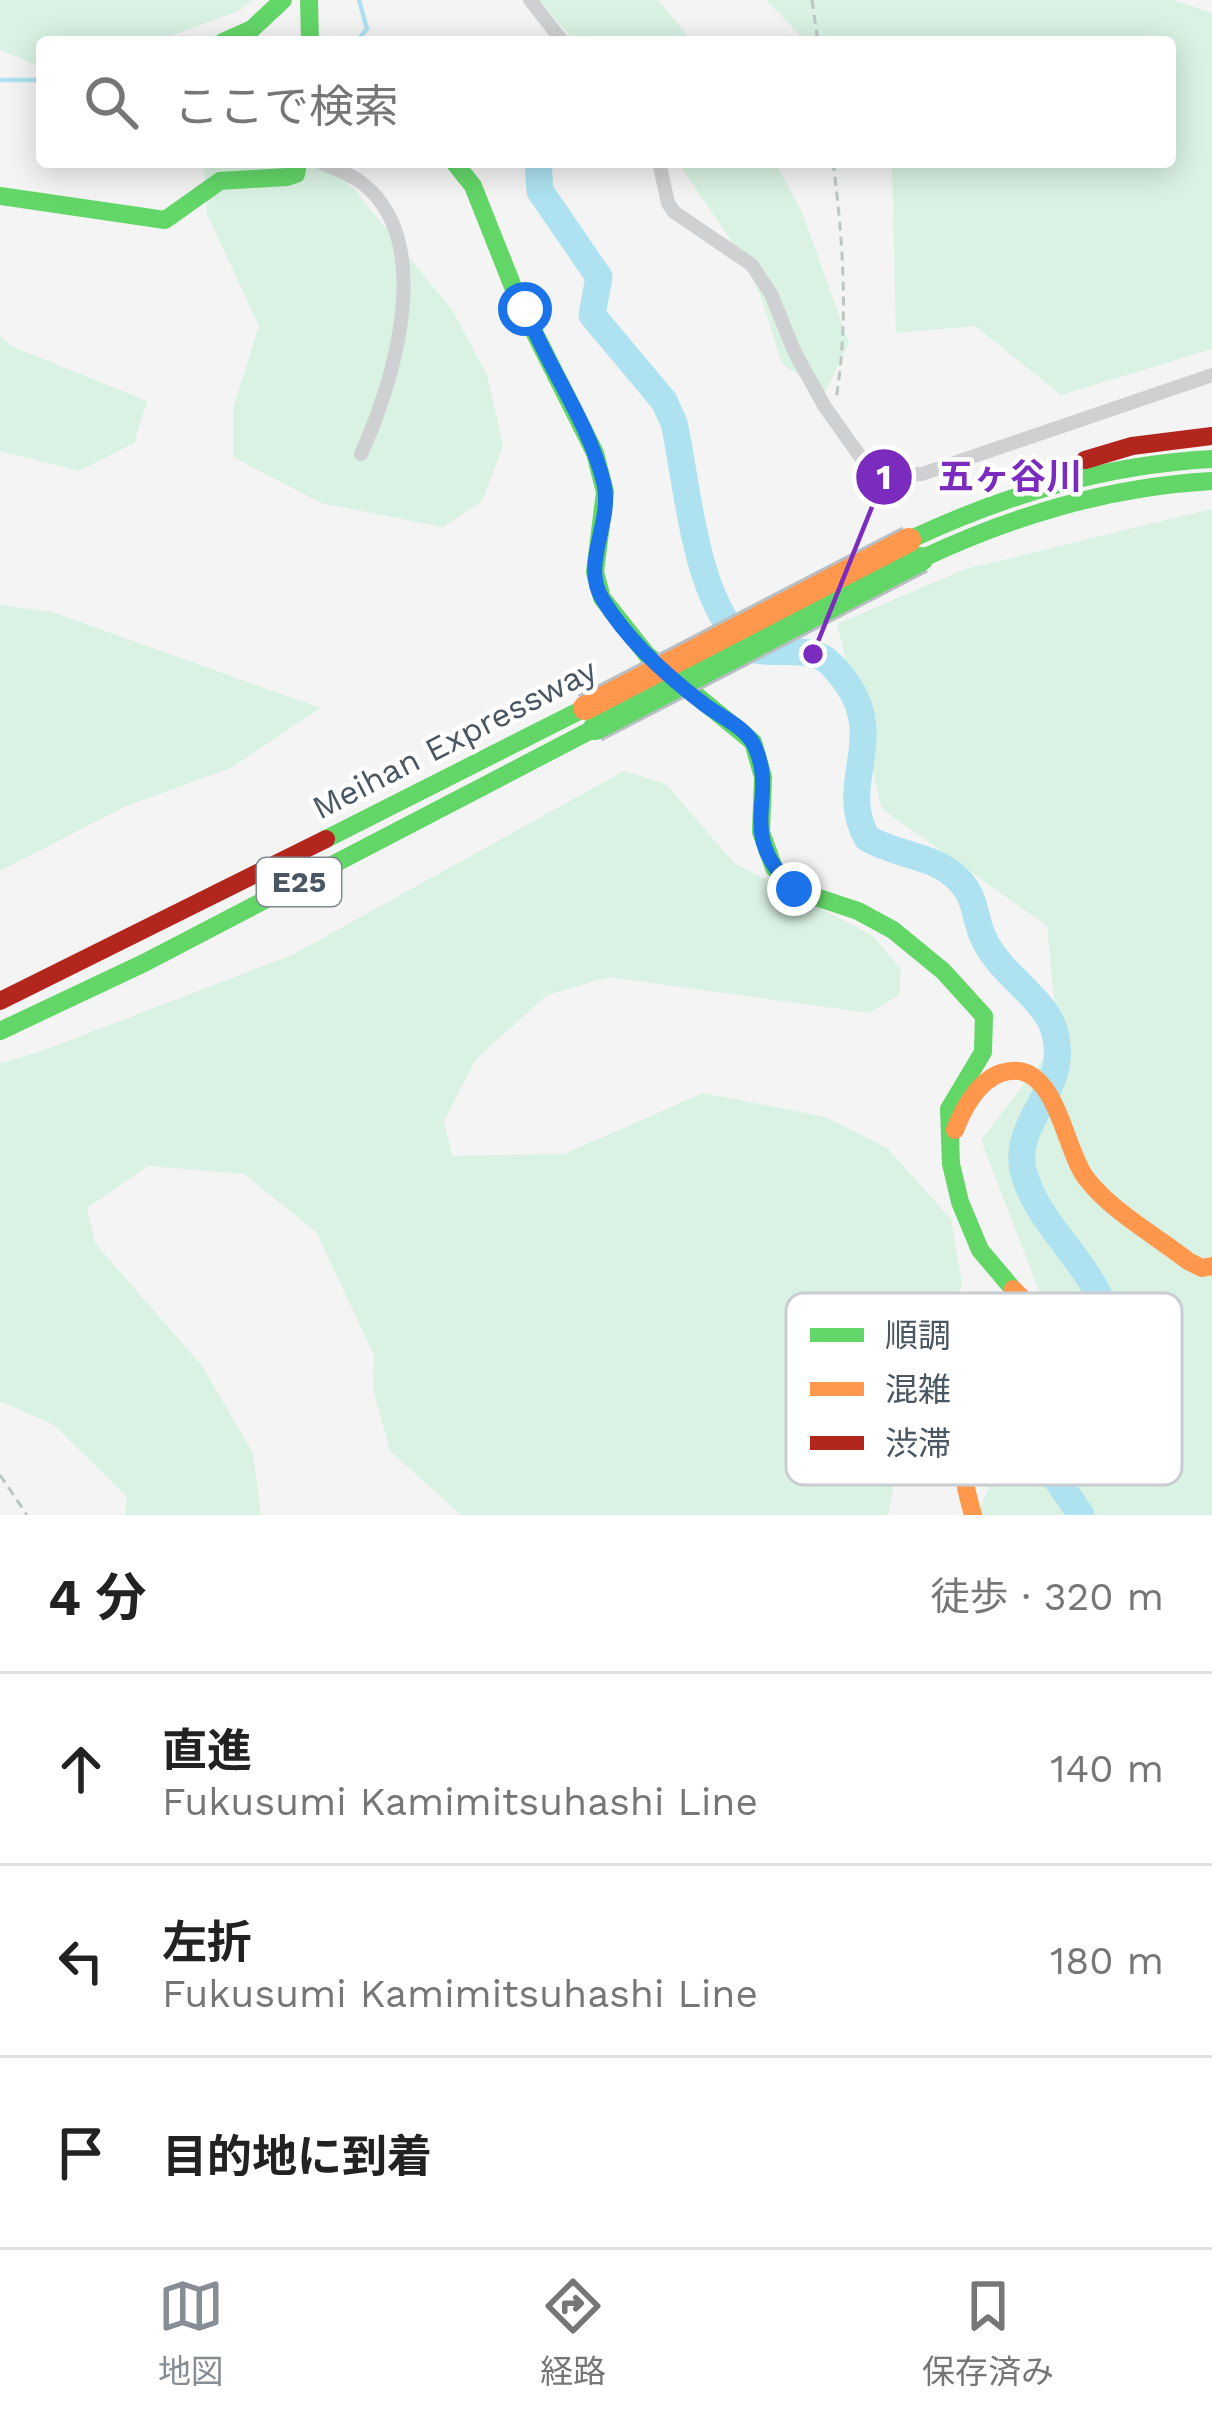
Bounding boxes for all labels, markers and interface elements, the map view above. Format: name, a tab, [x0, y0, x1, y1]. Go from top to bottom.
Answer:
search box	[36, 36, 1176, 168]
icon: search	[78, 69, 144, 135]
text: ここで検索	[174, 80, 399, 133]
route start	[498, 282, 552, 336]
callout: 五ヶ谷川	[854, 441, 1106, 513]
text: 1	[876, 456, 892, 498]
text: 五ヶ谷川	[938, 456, 1082, 498]
street label: Meihan Expressway	[306, 650, 603, 827]
road number: E25	[257, 858, 341, 906]
route end	[767, 862, 821, 916]
legend	[786, 1293, 1182, 1485]
text: 順調	[885, 1316, 951, 1355]
text: 混雑	[885, 1370, 951, 1409]
text: 渋滞	[885, 1424, 951, 1463]
text: 4 分	[48, 1568, 147, 1627]
text: 徒歩 · 320 m	[930, 1574, 1164, 1619]
text: 直進	[162, 1724, 252, 1777]
icon: ahead	[48, 1736, 114, 1802]
text: 140 m	[1050, 1746, 1164, 1791]
text: Fukusumi Kamimitsuhashi Line	[162, 1779, 758, 1824]
text: 左折	[162, 1916, 252, 1969]
icon: left	[48, 1928, 114, 1994]
text: 180 m	[1050, 1938, 1164, 1983]
text: Fukusumi Kamimitsuhashi Line	[162, 1971, 758, 2016]
icon: arrive	[48, 2120, 114, 2186]
text: 目的地に到着	[162, 2130, 432, 2183]
tab: 地図	[158, 2273, 224, 2393]
tab: 経路	[540, 2273, 606, 2393]
tab: 保存済み	[922, 2273, 1054, 2393]

